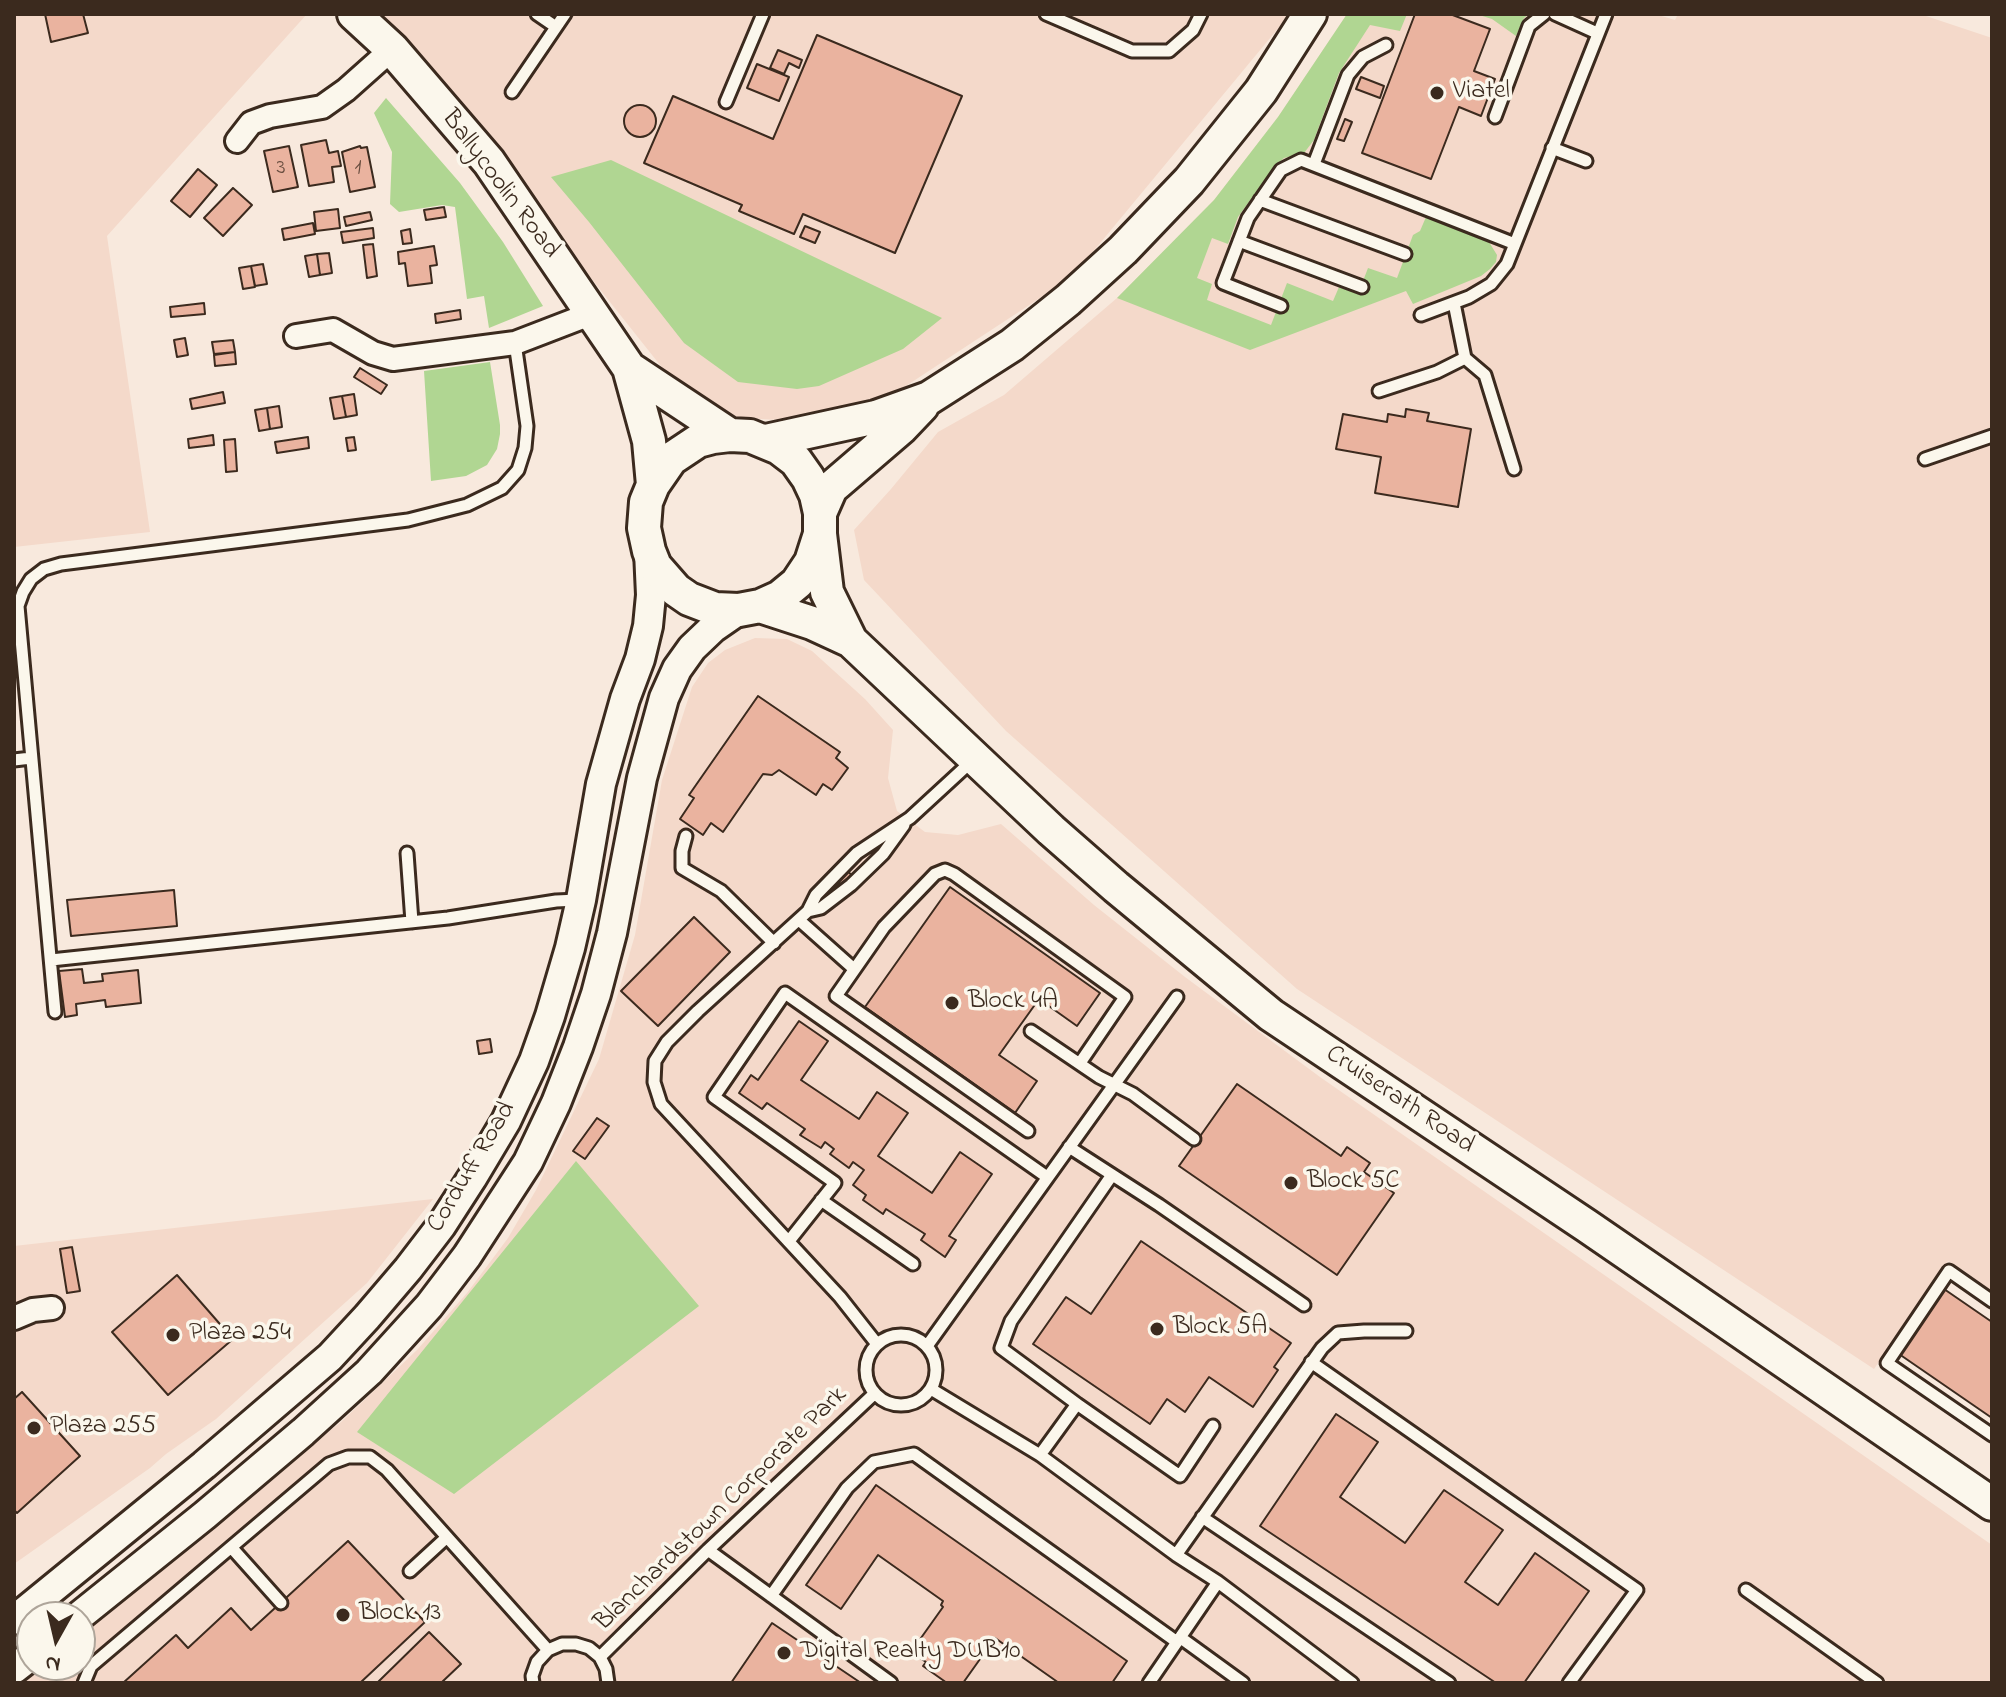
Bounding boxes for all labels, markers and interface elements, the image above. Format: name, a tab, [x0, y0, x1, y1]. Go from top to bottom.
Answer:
place label: Viatel	[1453, 77, 1510, 109]
marker: Viatel	[1428, 84, 1446, 102]
street label: Ballycoolin Road	[433, 104, 565, 266]
house number: 3	[276, 156, 286, 182]
house number: 1	[355, 156, 361, 182]
place label: Block 4A	[968, 987, 1058, 1019]
marker: Block 4A	[943, 994, 961, 1012]
street label: Cruiserath Road	[1319, 1040, 1479, 1162]
street label: Corduff Road	[422, 1097, 524, 1239]
place label: Block 5C	[1307, 1167, 1399, 1199]
marker: Block 5C	[1282, 1174, 1300, 1192]
place label: Block 5A	[1173, 1313, 1267, 1345]
place label: Plaza 254	[189, 1319, 291, 1351]
marker: Block 5A	[1148, 1320, 1166, 1338]
marker: Plaza 254	[164, 1326, 182, 1344]
street label: Blanchardstown Corporate Park	[589, 1381, 855, 1639]
place label: Plaza 255	[50, 1412, 156, 1444]
marker: Plaza 255	[25, 1419, 43, 1437]
place label: Block 13	[359, 1599, 441, 1631]
north arrow	[16, 1601, 96, 1681]
marker: Block 13	[334, 1606, 352, 1624]
place label: Digital Realty DUB10	[800, 1637, 1020, 1669]
marker: Digital Realty DUB10	[775, 1644, 793, 1662]
text: N	[43, 1646, 63, 1680]

